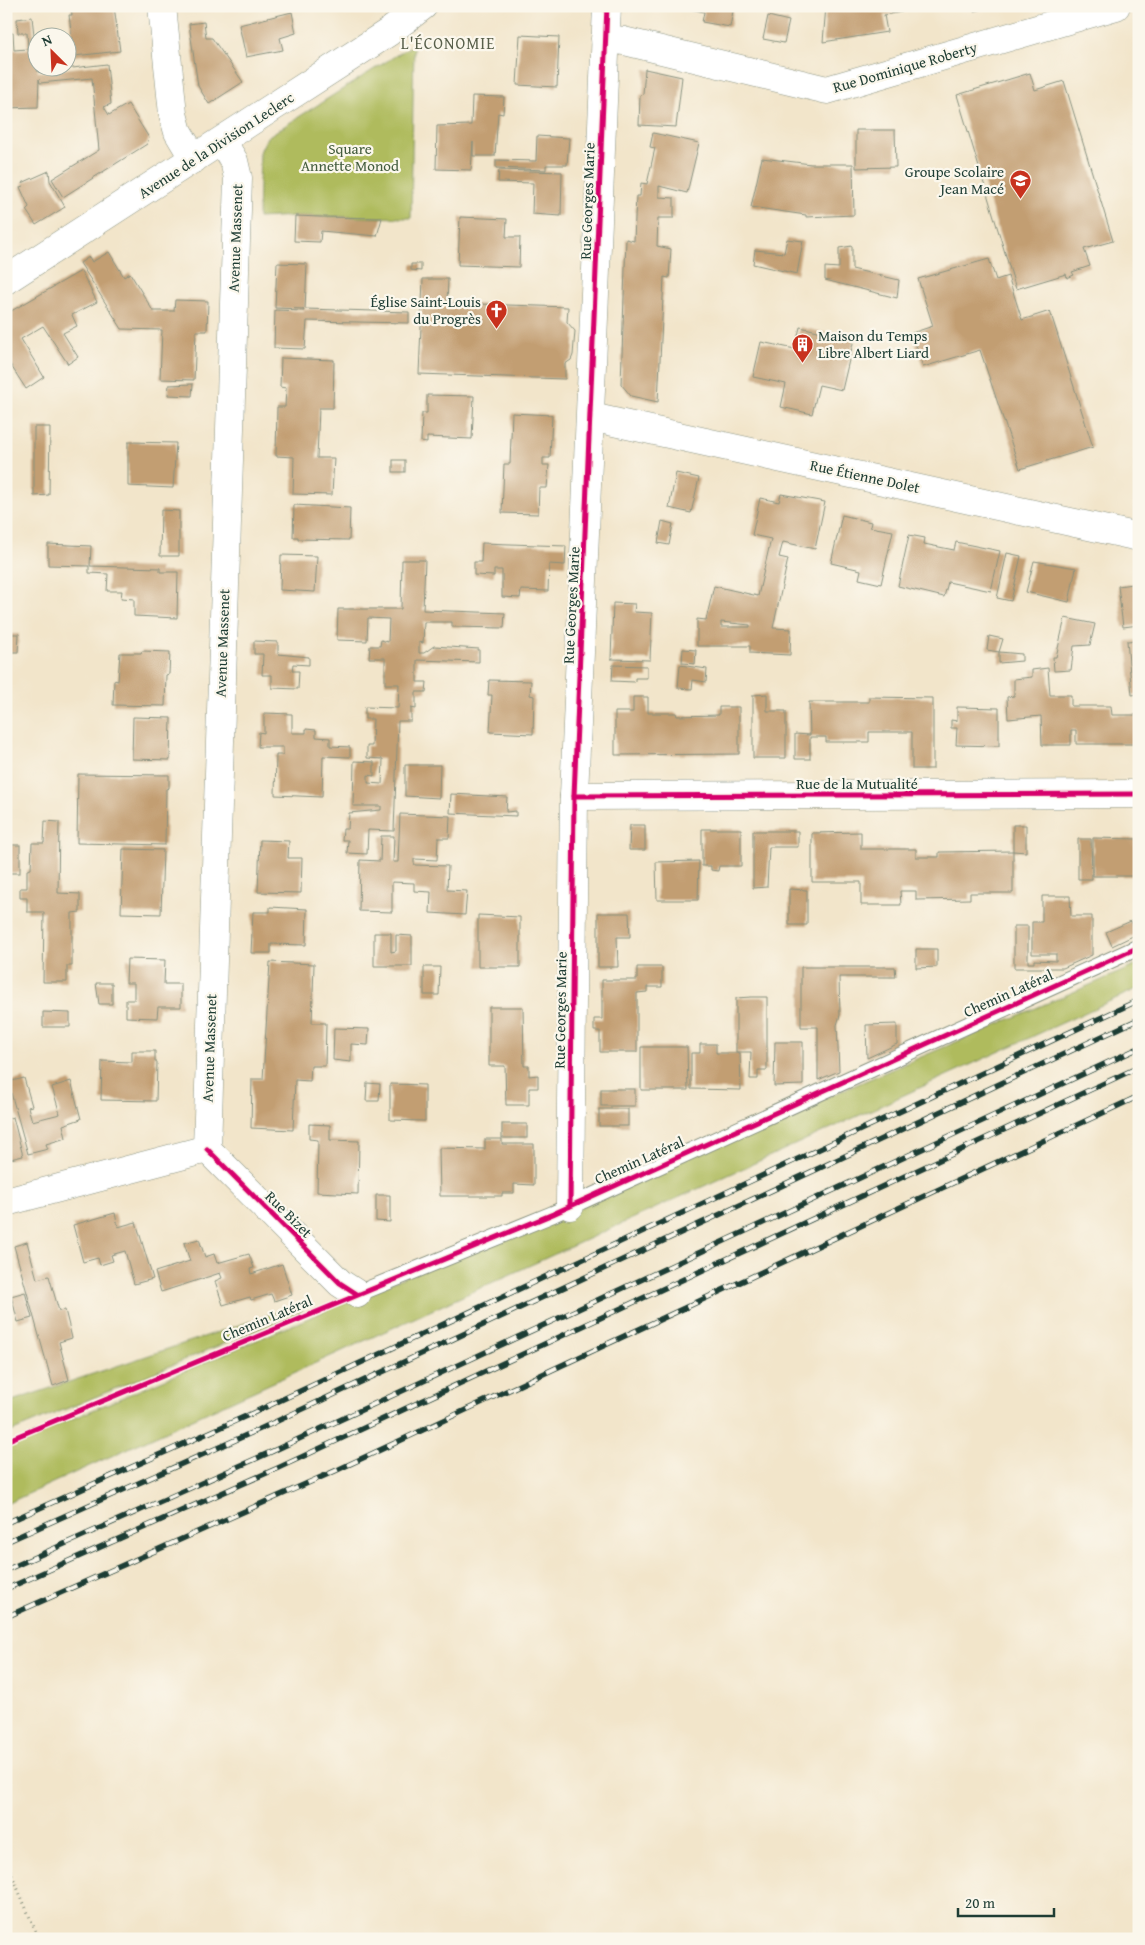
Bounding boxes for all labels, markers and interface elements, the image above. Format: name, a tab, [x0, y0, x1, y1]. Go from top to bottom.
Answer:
north arrow	[28, 28, 78, 78]
text: N	[38, 29, 56, 51]
district label: L'ÉCONOMIE	[401, 31, 495, 55]
street label: Rue Dominique Roberty	[830, 36, 980, 98]
street label: Avenue de la Division Leclerc	[134, 87, 298, 203]
park label: Square Annette Monod	[301, 138, 399, 176]
street label: Rue Georges Marie	[574, 142, 600, 260]
place label: Groupe Scolaire Jean Macé	[905, 161, 1004, 199]
school or university icon: Groupe Scolaire Jean Macé	[1008, 168, 1032, 199]
street label: Avenue Massenet	[223, 183, 247, 293]
place label: Église Saint-Louis du Progrès	[370, 291, 481, 329]
church icon: Église Saint-Louis du Progrès	[485, 298, 509, 329]
place label: Maison du Temps Libre Albert Liard	[818, 325, 929, 363]
building icon: Maison du Temps Libre Albert Liard	[790, 332, 814, 363]
street label: Rue Étienne Dolet	[808, 454, 923, 498]
street label: Rue Georges Marie	[557, 546, 585, 664]
street label: Avenue Massenet	[210, 588, 234, 698]
street label: Rue de la Mutualité	[796, 773, 918, 794]
street label: Rue Georges Marie	[548, 951, 572, 1069]
street label: Chemin Latéral	[960, 964, 1056, 1022]
street label: Avenue Massenet	[197, 993, 221, 1103]
street label: Chemin Latéral	[591, 1131, 687, 1189]
street label: Rue Bizet	[261, 1186, 318, 1243]
street label: Chemin Latéral	[219, 1290, 315, 1346]
scale bar	[958, 1885, 1054, 1917]
text: 20 m	[965, 1892, 996, 1913]

